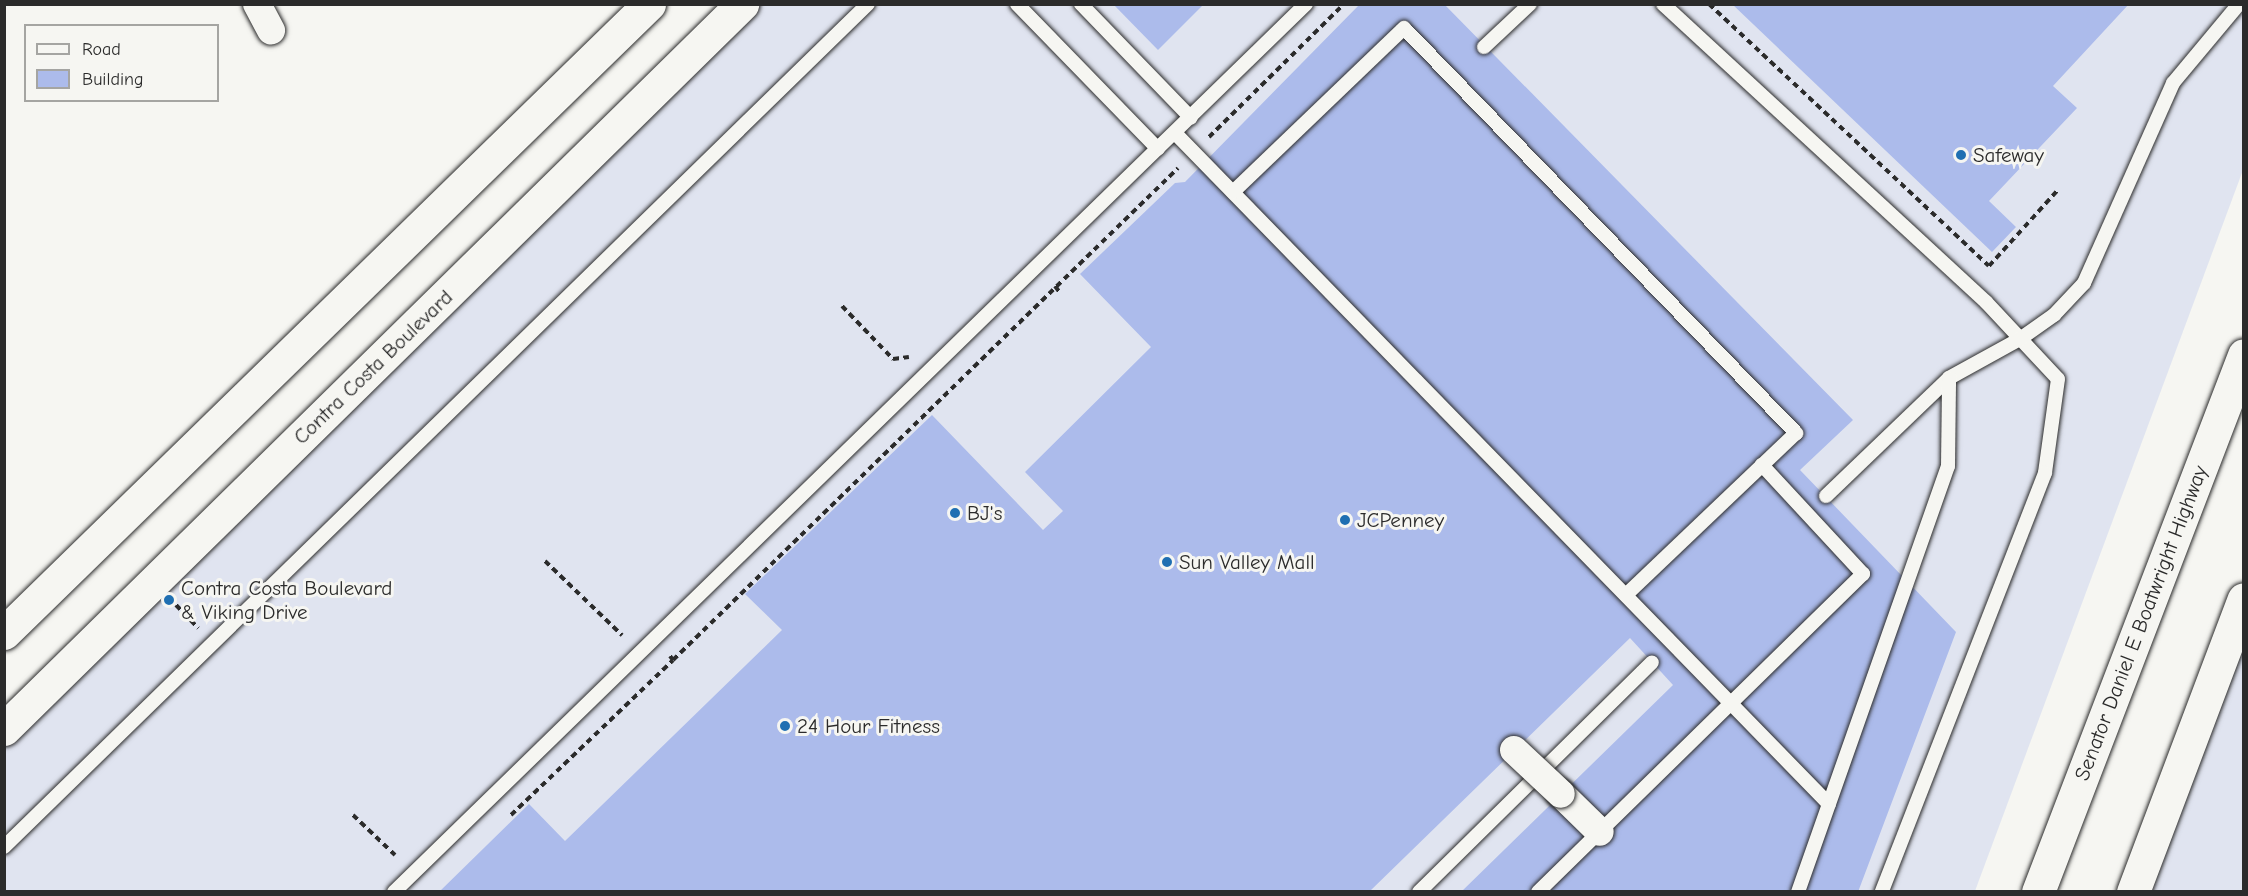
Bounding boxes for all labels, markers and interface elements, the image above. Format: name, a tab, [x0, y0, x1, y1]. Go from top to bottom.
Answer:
legend	[24, 24, 219, 102]
text: Road	[82, 39, 121, 60]
text: Building	[82, 69, 144, 90]
place label: Safeway	[1973, 142, 2044, 168]
marker: Safeway	[1954, 148, 1968, 162]
street label: Contra Costa Boulevard	[288, 285, 458, 449]
street label: Senator Daniel E Boatwright Highway	[2069, 462, 2213, 784]
place label: BJ's	[967, 500, 1002, 526]
marker: BJ's	[948, 506, 962, 520]
place label: JCPenney	[1357, 507, 1444, 533]
marker: JCPenney	[1338, 513, 1352, 527]
place label: Sun Valley Mall	[1179, 549, 1315, 575]
marker: Sun Valley Mall	[1160, 555, 1174, 569]
place label: Contra Costa Boulevard & Viking Drive	[181, 575, 392, 625]
marker: Contra Costa Boulevard & Viking Drive	[162, 593, 176, 607]
place label: 24 Hour Fitness	[797, 713, 940, 739]
marker: 24 Hour Fitness	[778, 719, 792, 733]

